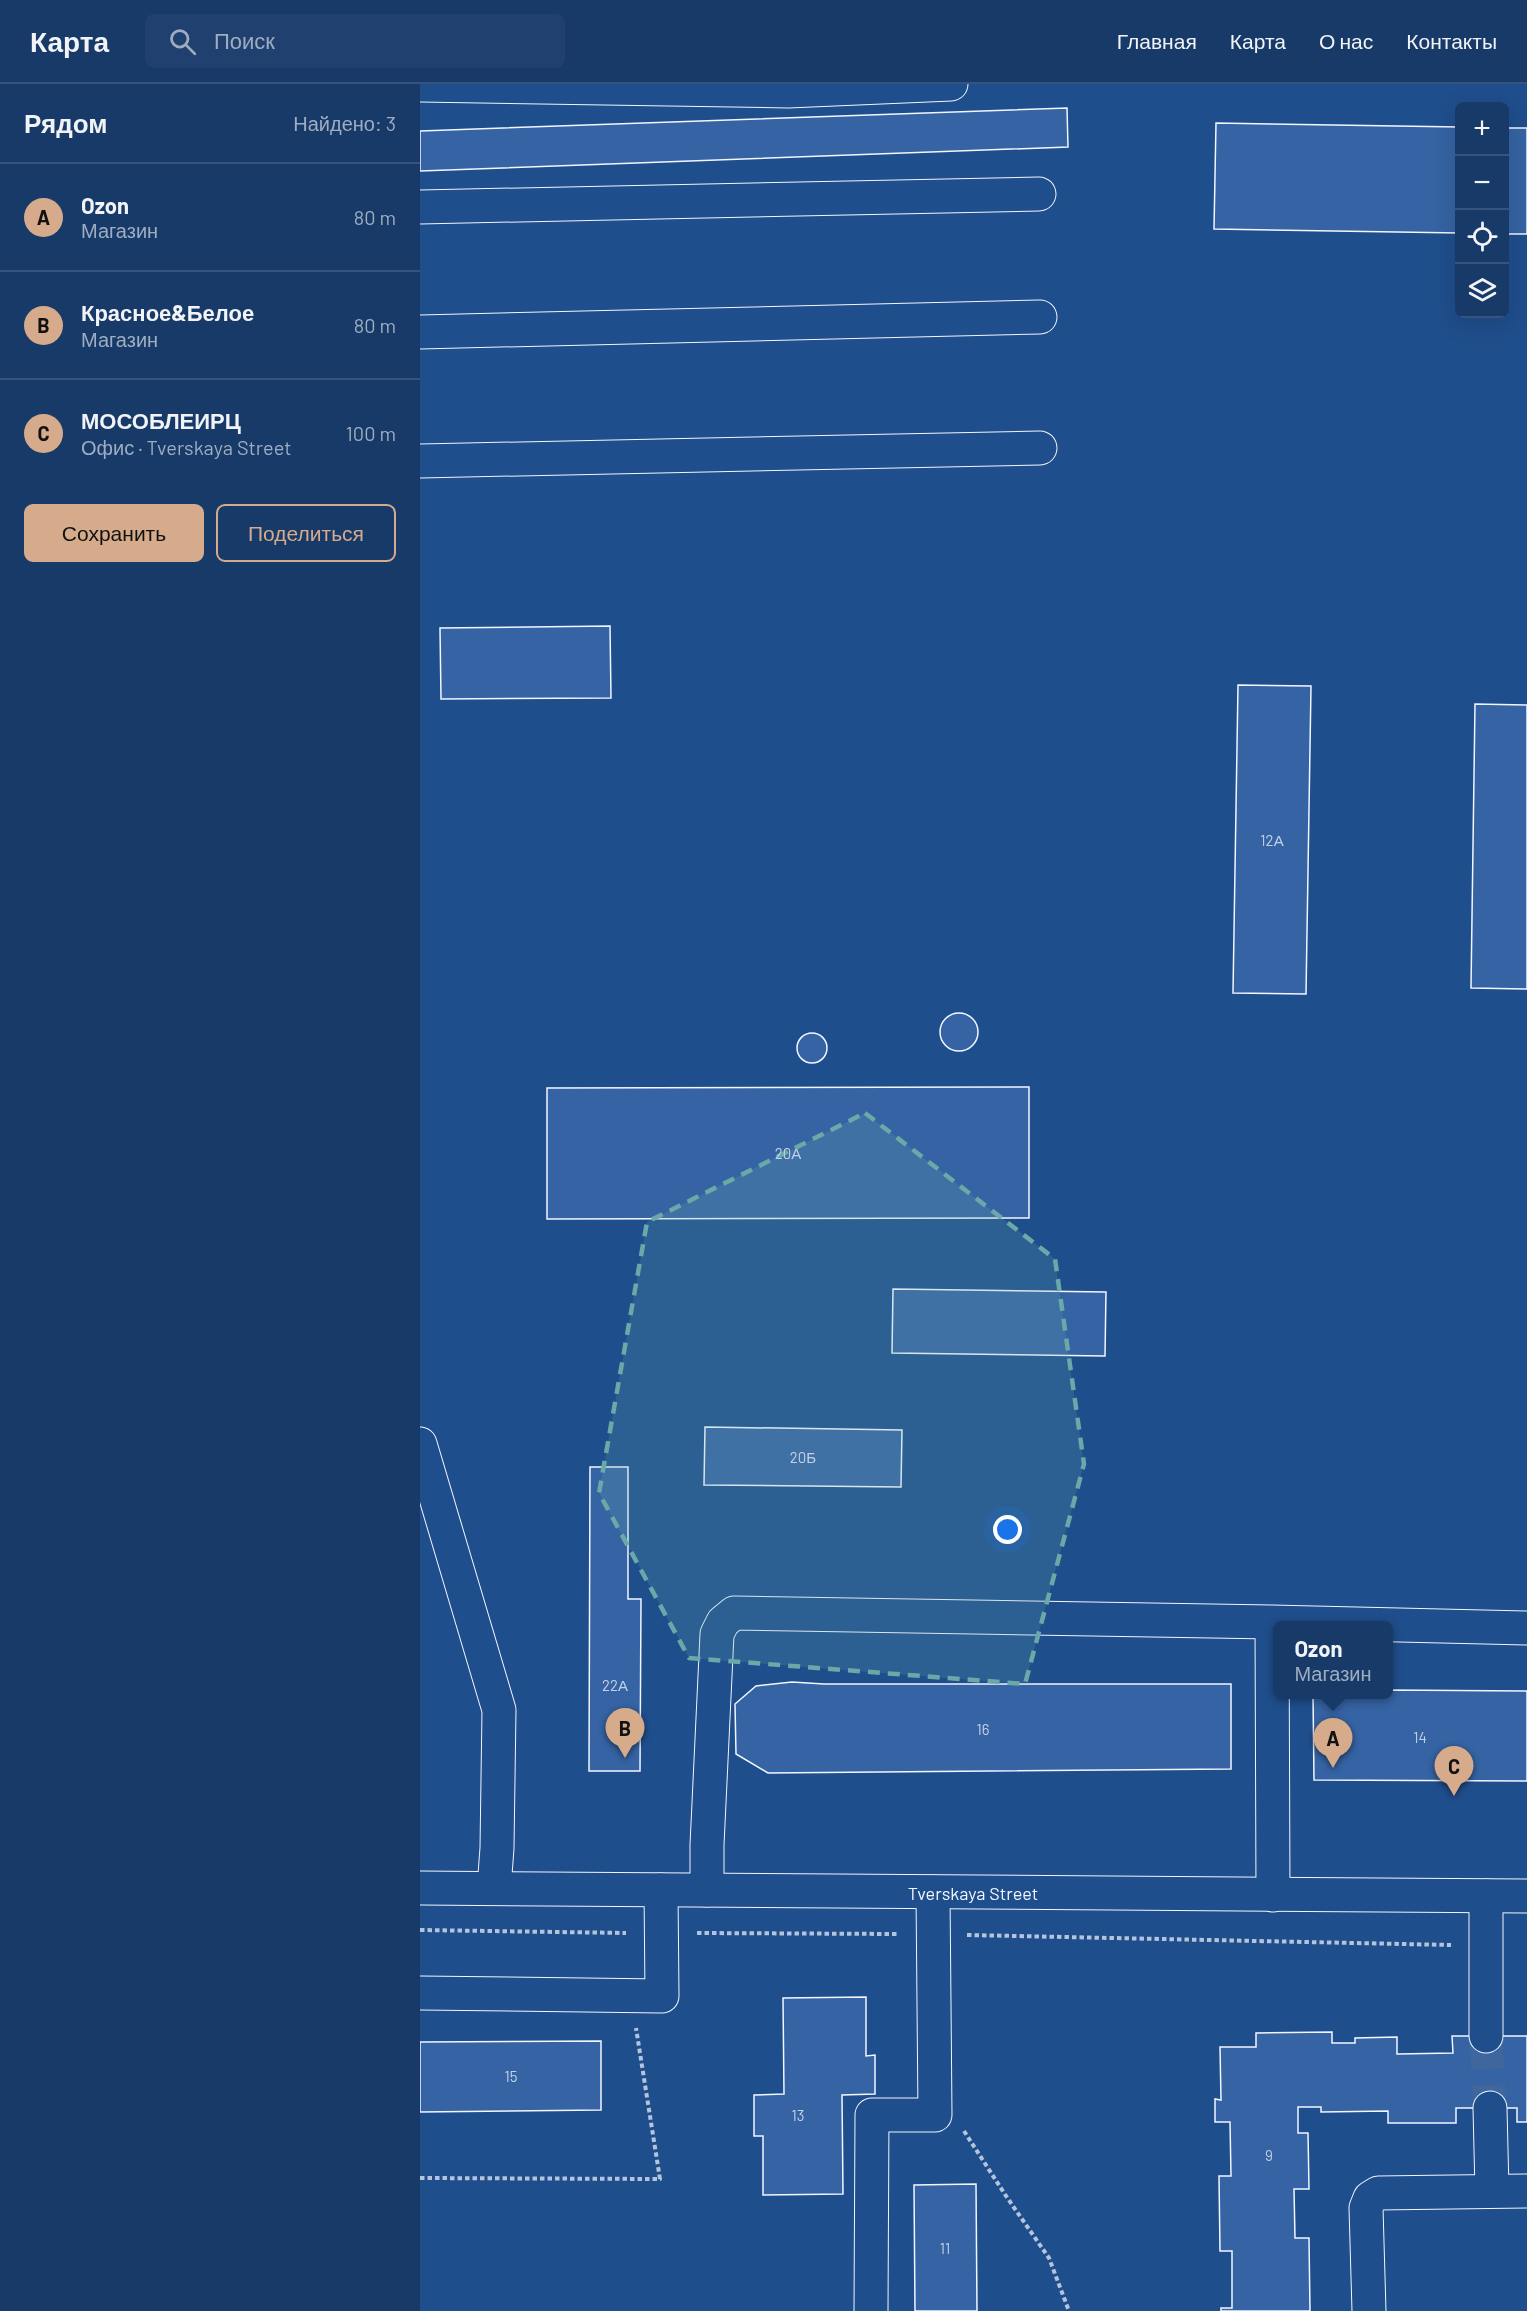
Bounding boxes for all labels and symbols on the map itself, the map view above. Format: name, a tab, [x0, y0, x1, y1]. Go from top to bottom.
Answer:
house number: 12А	[1260, 831, 1284, 849]
house number: 20А	[775, 1144, 801, 1162]
house number: 20Б	[790, 1448, 816, 1466]
your location	[993, 1515, 1022, 1544]
house number: 22А	[602, 1676, 628, 1694]
pin: B	[606, 1708, 644, 1758]
pin: A	[1314, 1718, 1352, 1768]
house number: 16	[977, 1720, 989, 1738]
house number: 14	[1413, 1728, 1427, 1746]
pin: C	[1434, 1746, 1474, 1796]
street label: Tverskaya Street	[908, 1882, 1038, 1904]
house number: 15	[505, 2067, 517, 2085]
house number: 13	[792, 2106, 804, 2124]
house number: 9	[1265, 2146, 1273, 2164]
house number: 11	[940, 2239, 950, 2257]

